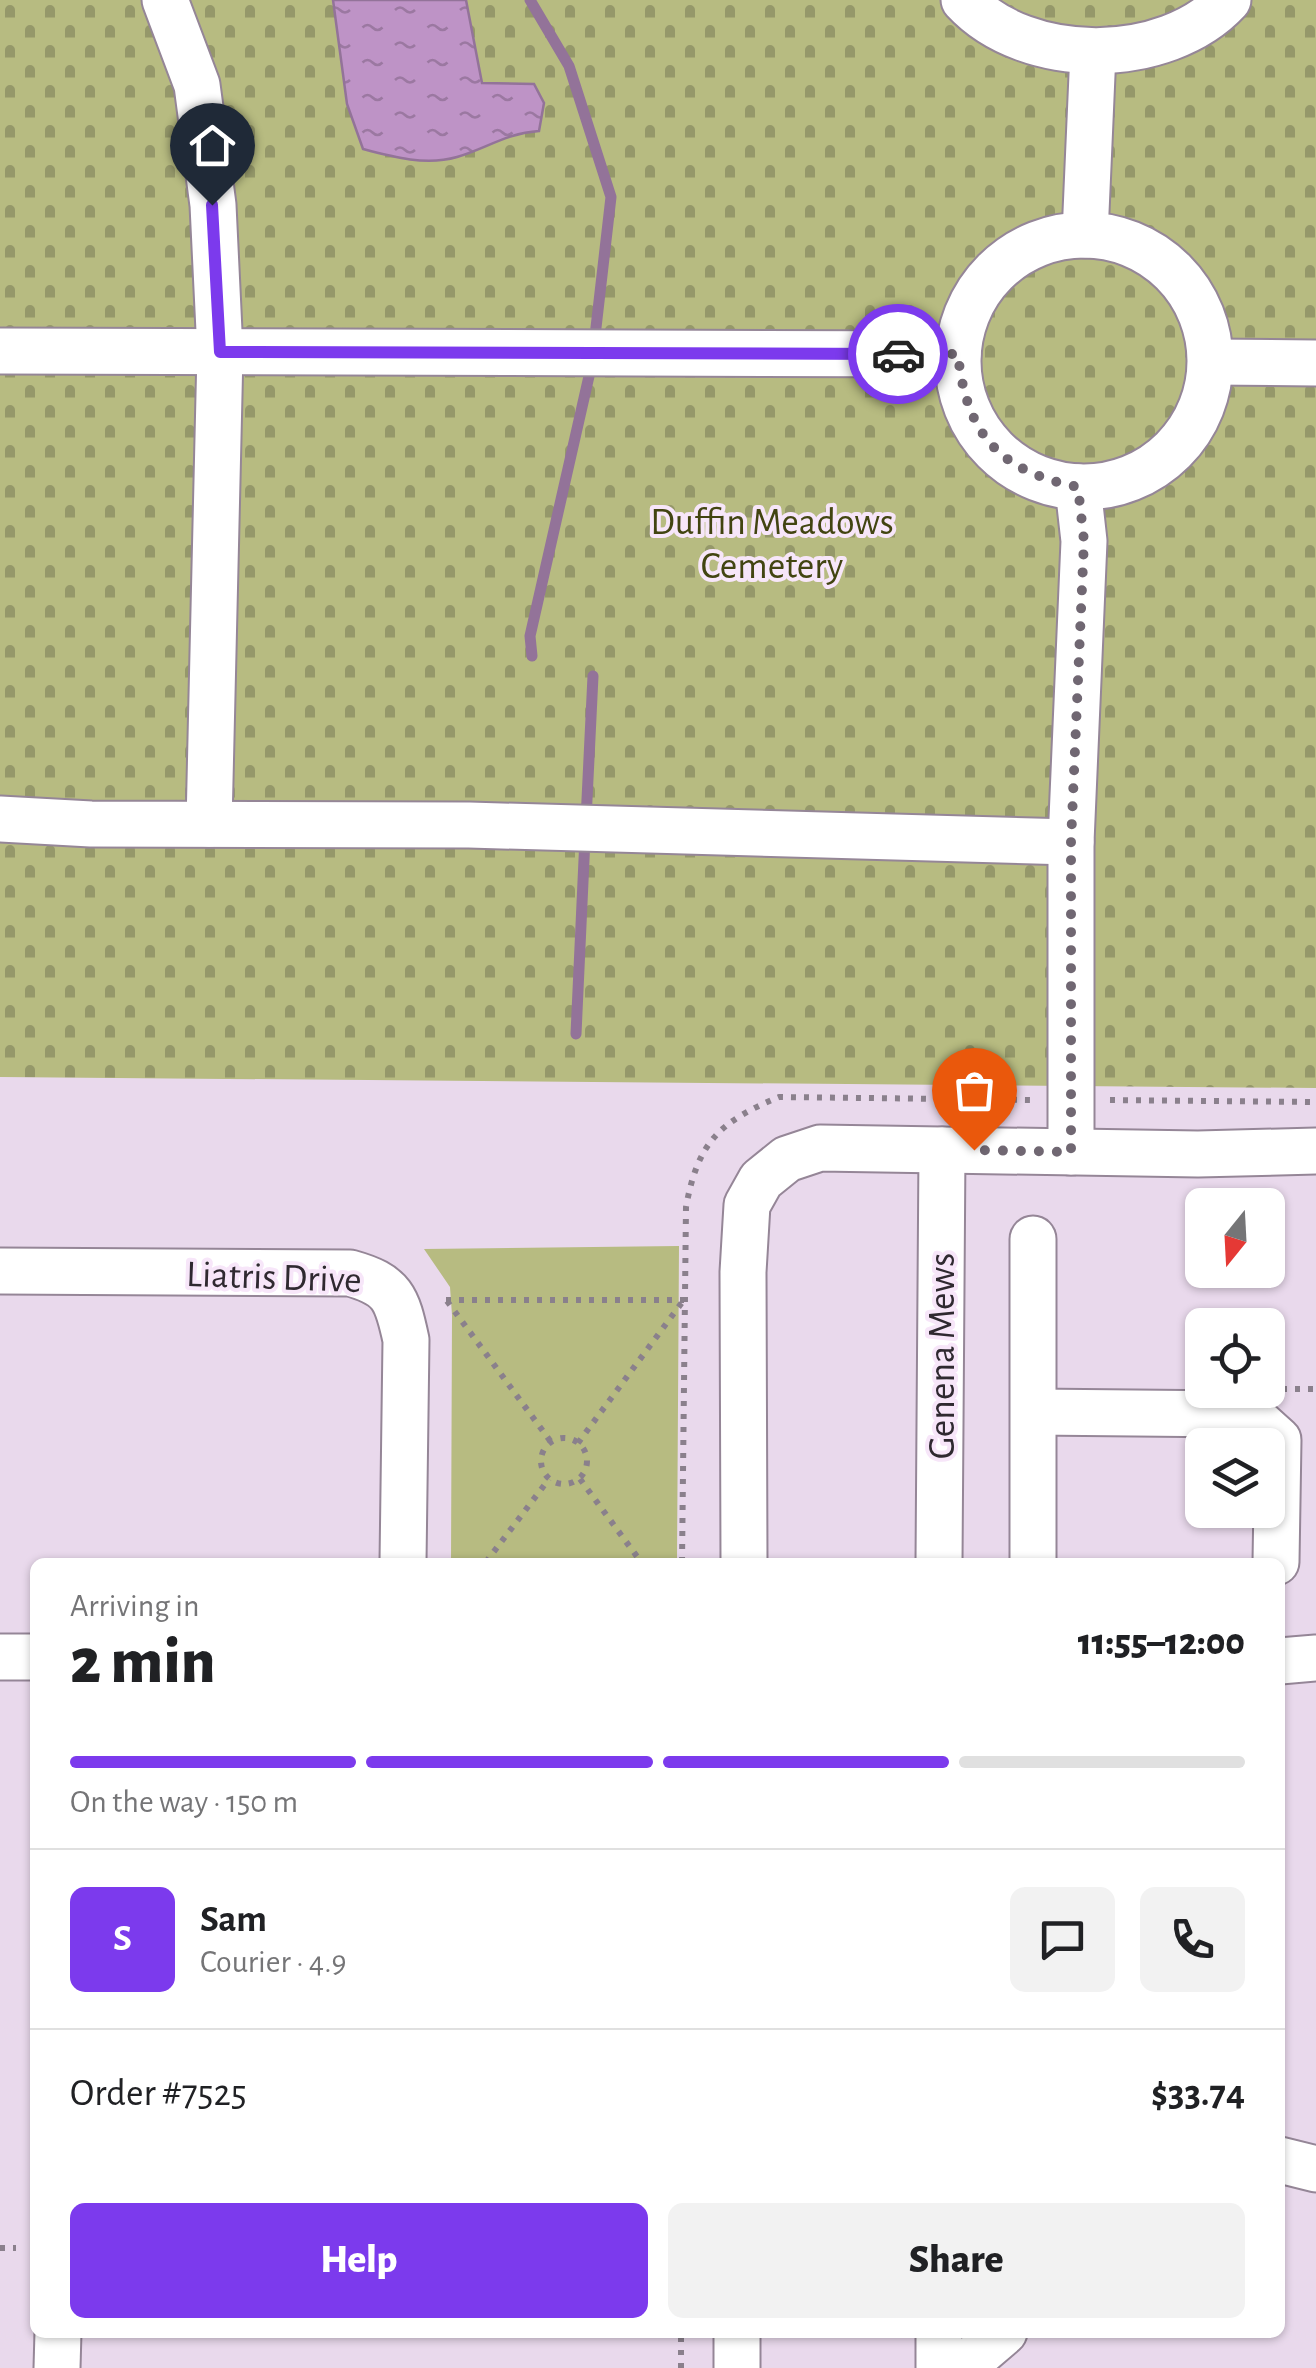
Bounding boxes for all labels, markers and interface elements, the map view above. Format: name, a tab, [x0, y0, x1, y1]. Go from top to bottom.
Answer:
pin	[170, 103, 255, 206]
icon: home	[185, 118, 240, 173]
courier	[848, 304, 948, 404]
icon: car	[871, 327, 926, 382]
park label: Duffin Meadows Cemetery	[650, 504, 894, 586]
pin	[932, 1048, 1017, 1151]
icon: bag	[947, 1063, 1002, 1118]
north arrow	[1185, 1188, 1285, 1288]
map controls	[1185, 1188, 1285, 1528]
street label: Genena Mews	[924, 1253, 962, 1459]
street label: Liatris Drive	[186, 1256, 362, 1300]
button: locate	[1185, 1308, 1285, 1408]
button: layers	[1185, 1428, 1285, 1528]
text: Arriving in	[70, 1590, 199, 1622]
text: 11:55–12:00	[1078, 1624, 1245, 1662]
text: 2 min	[70, 1630, 216, 1695]
text: On the way · 150 m	[70, 1786, 298, 1818]
button: chat	[1010, 1887, 1115, 1992]
button: phone	[1140, 1887, 1245, 1992]
text: Sam	[200, 1901, 267, 1939]
text: S	[113, 1920, 132, 1958]
text: Courier · 4.9	[200, 1946, 347, 1978]
text: Order #7525	[70, 2075, 247, 2113]
text: $33.74	[1151, 2075, 1245, 2113]
button: Help	[70, 2203, 648, 2318]
button: Share	[668, 2203, 1245, 2318]

